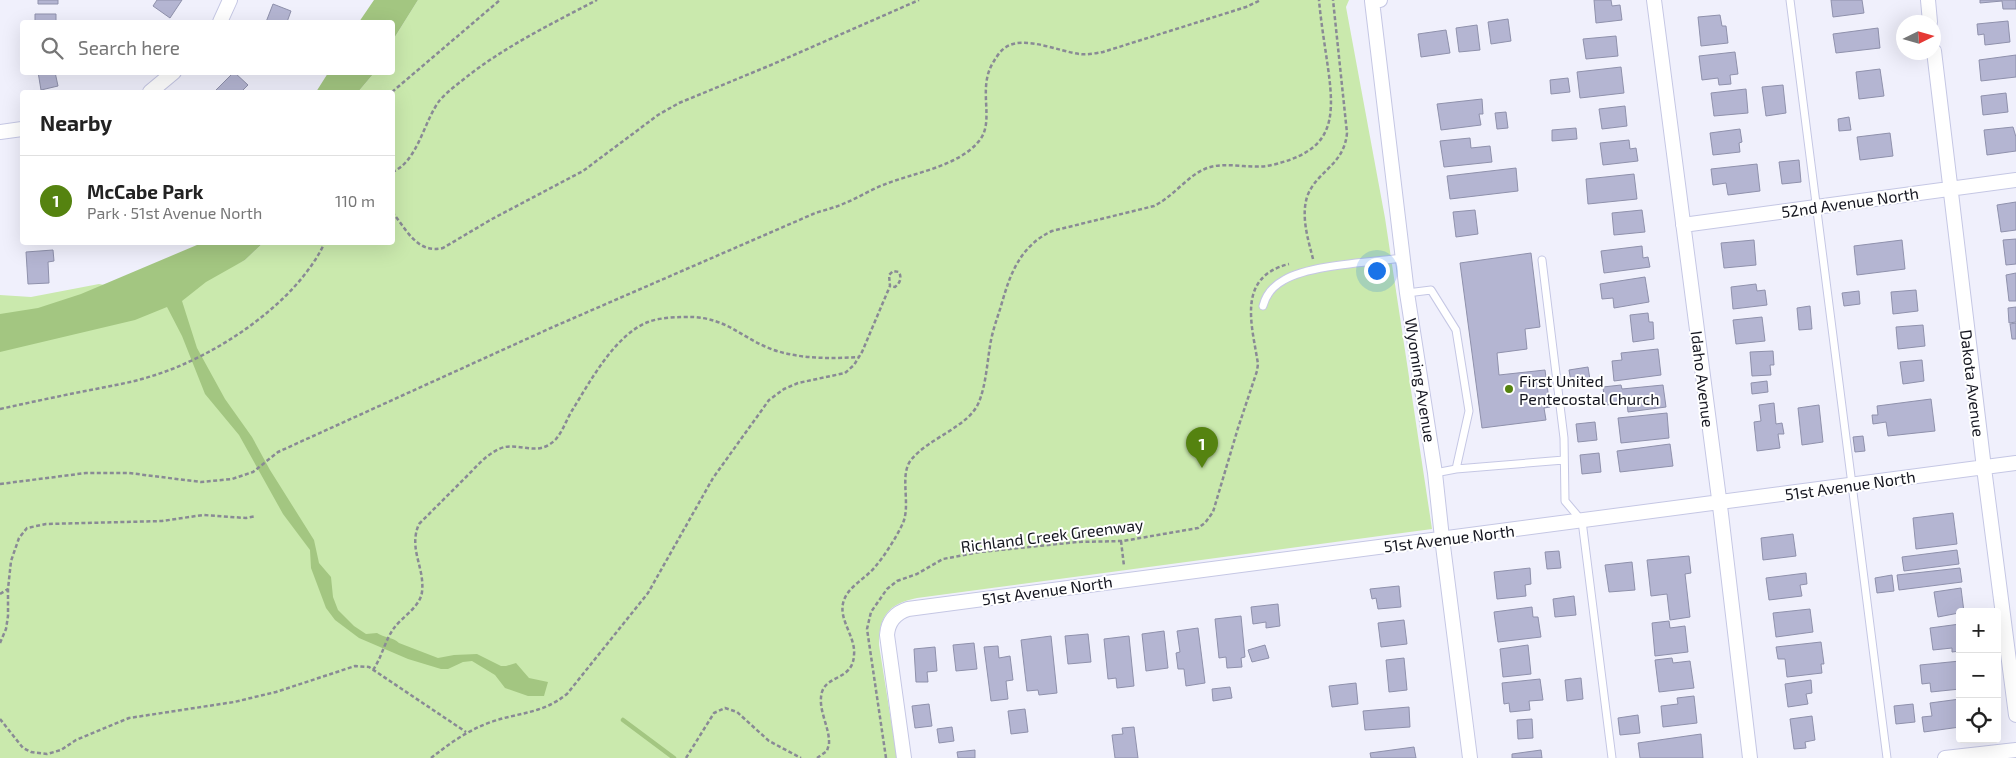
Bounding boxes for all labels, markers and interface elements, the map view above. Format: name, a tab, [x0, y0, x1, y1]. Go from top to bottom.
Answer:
north arrow	[1896, 15, 1941, 60]
search box	[20, 20, 395, 75]
icon: search	[38, 34, 66, 62]
text: Search here	[78, 36, 180, 59]
text: Nearby	[40, 110, 112, 135]
text: McCabe Park	[87, 180, 203, 203]
street label: 52nd Avenue North	[1780, 183, 1920, 221]
text: 1	[53, 191, 59, 210]
text: 110 m	[335, 191, 375, 210]
text: Park · 51st Avenue North	[87, 203, 262, 222]
your location	[1364, 258, 1390, 284]
street label: Wyoming Avenue	[1402, 316, 1440, 444]
street label: Dakota Avenue	[1957, 328, 1989, 438]
street label: Idaho Avenue	[1688, 330, 1718, 428]
place label: First United Pentecostal Church	[1519, 371, 1660, 408]
marker: First United Pentecostal Church	[1503, 383, 1515, 395]
pin: 1	[1186, 427, 1218, 468]
street label: 51st Avenue North	[1783, 466, 1917, 504]
street label: Richland Creek Greenway	[960, 514, 1145, 556]
street label: 51st Avenue North	[1382, 521, 1516, 555]
street label: 51st Avenue North	[980, 571, 1114, 609]
map controls	[1956, 608, 2001, 743]
button: +	[1956, 608, 2001, 653]
button: −	[1956, 653, 2001, 698]
button: locate	[1956, 698, 2001, 743]

